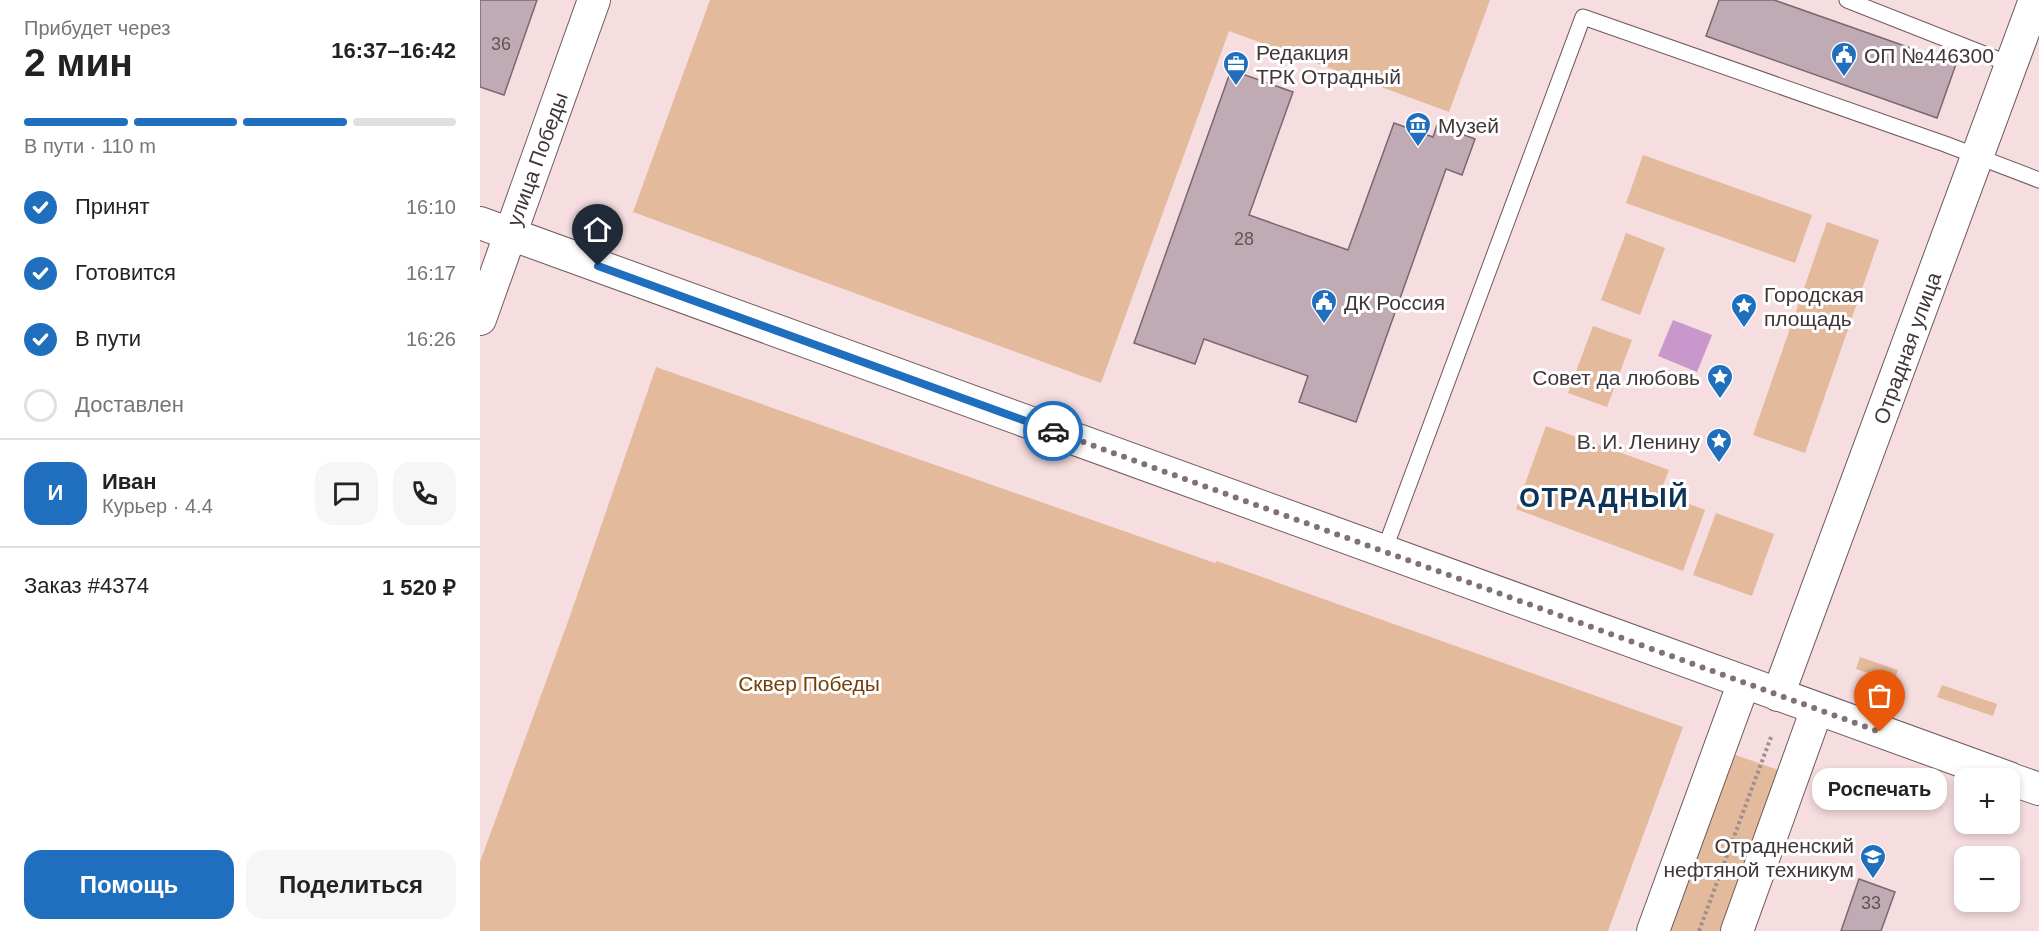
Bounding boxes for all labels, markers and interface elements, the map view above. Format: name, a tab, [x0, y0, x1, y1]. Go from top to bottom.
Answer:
text: Прибудет через	[24, 17, 170, 39]
house number: 36	[491, 34, 511, 54]
text: 16:37–16:42	[331, 38, 456, 63]
public building icon: ОП №446300	[1829, 40, 1859, 78]
text: 2 мин	[24, 41, 133, 84]
place label: Редакция ТРК Отрадный	[1256, 41, 1401, 88]
place label: ОП №446300	[1864, 44, 1994, 67]
office icon: Редакция ТРК Отрадный	[1221, 49, 1251, 87]
street label: улица Победы	[502, 89, 572, 229]
museum icon: Музей	[1403, 110, 1433, 148]
place label: Музей	[1438, 114, 1499, 137]
text: В пути · 110 m	[24, 135, 156, 157]
icon: check	[24, 191, 57, 224]
text: Принят	[75, 194, 149, 219]
text: 16:10	[406, 196, 456, 218]
pin	[572, 204, 623, 266]
icon: home	[581, 213, 614, 246]
house number: 28	[1234, 229, 1254, 249]
icon: check	[24, 257, 57, 290]
text: Готовится	[75, 260, 176, 285]
text: 16:17	[406, 262, 456, 284]
street label: Отрадная улица	[1869, 269, 1945, 427]
place label: Городская площадь	[1764, 283, 1864, 330]
public building icon: ДК Россия	[1309, 287, 1339, 325]
place label: ДК Россия	[1344, 291, 1445, 314]
place icon: Городская площадь	[1729, 291, 1759, 329]
icon: check	[24, 323, 57, 356]
text: В пути	[75, 326, 141, 351]
text: 16:26	[406, 328, 456, 350]
place icon: Совет да любовь	[1705, 362, 1735, 400]
place label: Совет да любовь	[1532, 366, 1700, 389]
text: Доставлен	[75, 392, 184, 417]
courier	[1023, 401, 1083, 461]
icon: car	[1037, 415, 1070, 448]
place icon: В. И. Ленину	[1704, 426, 1734, 464]
place label: В. И. Ленину	[1577, 430, 1700, 453]
button: chat	[315, 462, 378, 525]
button: phone	[393, 462, 456, 525]
text: Иван	[102, 469, 157, 494]
text: И	[48, 480, 63, 505]
district label: ОТРАДНЫЙ	[1519, 482, 1689, 513]
text: Курьер · 4.4	[102, 495, 213, 517]
text: Заказ #4374	[24, 573, 149, 598]
text: 1 520 ₽	[382, 575, 456, 600]
pin	[1854, 670, 1905, 732]
park label: Сквер Победы	[738, 672, 880, 695]
icon: bag	[1863, 679, 1896, 712]
callout: Роспечать	[1812, 768, 1948, 810]
map controls	[1954, 768, 2020, 912]
button: +	[1954, 768, 2020, 834]
text: Роспечать	[1828, 778, 1931, 800]
place label: Отрадненский нефтяной техникум	[1664, 834, 1854, 881]
school or university icon: Отрадненский нефтяной техникум	[1858, 842, 1888, 880]
button: −	[1954, 846, 2020, 912]
button: Помощь	[24, 850, 234, 919]
button: Поделиться	[246, 850, 456, 919]
house number: 33	[1861, 893, 1881, 913]

